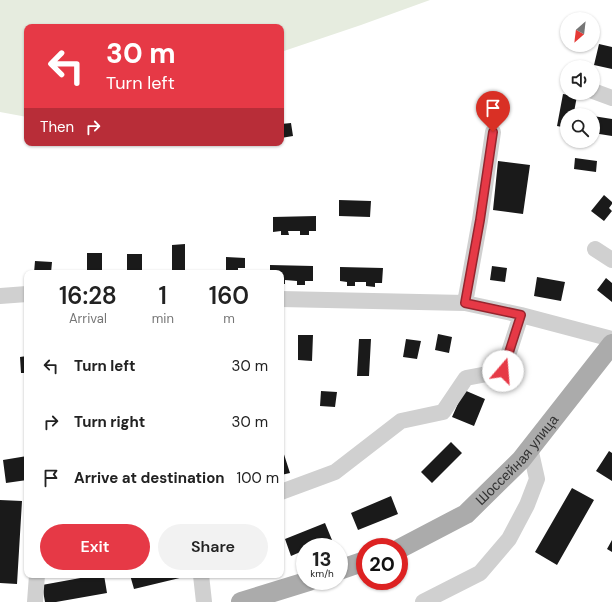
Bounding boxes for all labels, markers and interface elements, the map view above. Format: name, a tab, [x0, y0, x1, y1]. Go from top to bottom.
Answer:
north arrow	[560, 12, 600, 52]
map controls	[560, 12, 600, 148]
text: 30 m	[106, 35, 176, 72]
icon: left	[40, 40, 92, 92]
button: sound	[560, 60, 600, 100]
text: Turn left	[106, 71, 175, 95]
pin	[476, 91, 510, 132]
icon: arrive	[482, 97, 504, 119]
button: search	[560, 108, 600, 148]
icon: right	[82, 116, 104, 138]
text: Then	[40, 117, 74, 137]
text: 16:28	[59, 280, 117, 311]
text: 1	[159, 280, 167, 311]
text: 160	[209, 280, 249, 311]
text: Arrival	[69, 310, 107, 327]
text: min	[152, 310, 174, 327]
text: m	[223, 310, 235, 327]
position arrow	[482, 350, 524, 392]
icon: left	[40, 355, 62, 377]
text: Turn left	[74, 356, 135, 376]
text: 30 m	[232, 356, 268, 376]
icon: right	[40, 411, 62, 433]
street label: Шоссейная улица	[472, 411, 562, 509]
text: Turn right	[74, 412, 145, 432]
text: 30 m	[232, 412, 268, 432]
icon: arrive	[40, 467, 62, 489]
text: Arrive at destination	[74, 468, 225, 488]
text: 100 m	[237, 468, 279, 488]
button: Exit	[40, 524, 150, 570]
button: Share	[158, 524, 268, 570]
speed limit sign: 20	[356, 538, 408, 590]
text: 13	[312, 546, 332, 572]
text: km/h	[310, 567, 334, 580]

